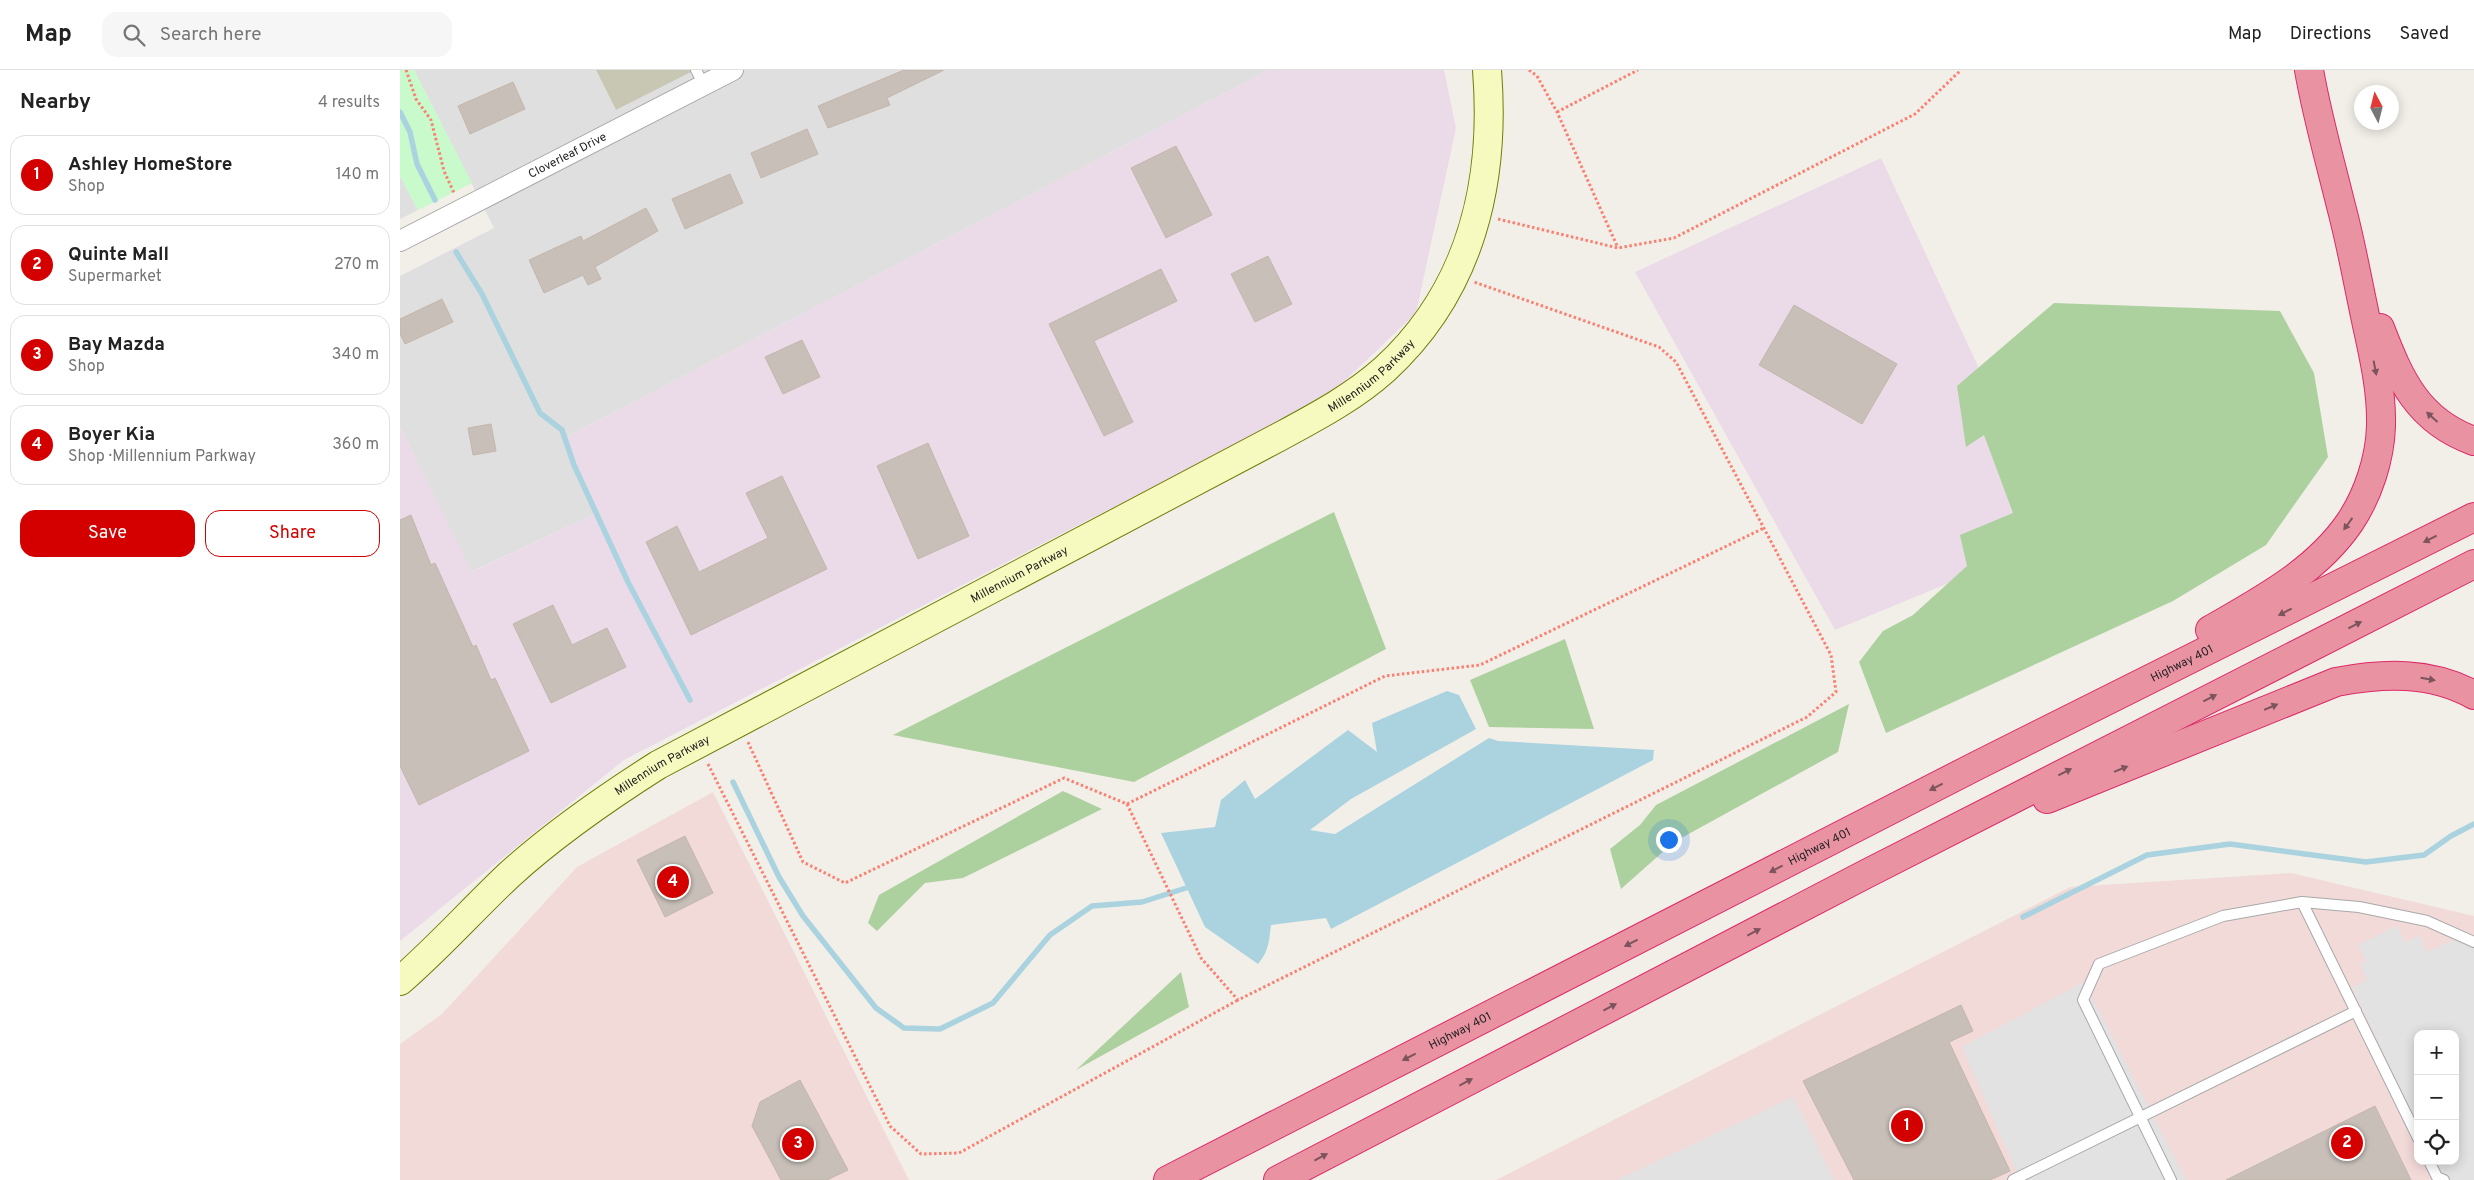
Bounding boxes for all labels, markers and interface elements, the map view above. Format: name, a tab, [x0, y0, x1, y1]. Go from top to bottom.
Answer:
search box	[102, 12, 452, 57]
text: Map	[25, 20, 72, 50]
icon: search	[120, 21, 148, 49]
text: Search here	[160, 23, 261, 47]
text: Map	[2228, 23, 2262, 46]
text: Directions	[2290, 23, 2372, 46]
text: Saved	[2400, 23, 2449, 46]
north arrow	[2354, 85, 2399, 130]
text: Nearby	[20, 89, 91, 116]
text: 4 results	[318, 93, 380, 113]
street label: Cloverleaf Drive	[526, 129, 610, 183]
text: Ashley HomeStore	[68, 153, 232, 177]
text: 1	[34, 165, 40, 185]
text: 140 m	[336, 165, 379, 185]
text: Shop	[68, 177, 105, 197]
text: Quinte Mall	[68, 243, 169, 267]
text: 2	[32, 255, 42, 275]
text: 270 m	[334, 255, 379, 275]
text: Supermarket	[68, 267, 162, 287]
text: Bay Mazda	[68, 333, 165, 357]
street label: Millennium Parkway	[1325, 336, 1419, 417]
text: 3	[32, 345, 42, 365]
text: 340 m	[332, 345, 379, 365]
text: Shop	[68, 357, 105, 377]
one-way arrow	[2372, 360, 2380, 376]
one-way arrow	[2426, 412, 2439, 423]
text: Boyer Kia	[68, 423, 155, 447]
text: 4	[32, 435, 42, 455]
text: 360 m	[332, 435, 379, 455]
text: Shop · Millennium Parkway	[68, 447, 256, 467]
button: Save	[20, 510, 195, 557]
button: Share	[205, 510, 380, 557]
one-way arrow	[2343, 517, 2353, 530]
one-way arrow	[2423, 535, 2438, 543]
street label: Millennium Parkway	[968, 543, 1071, 607]
one-way arrow	[2278, 608, 2292, 616]
one-way arrow	[2347, 621, 2362, 629]
street label: Highway 401	[2148, 642, 2216, 686]
one-way arrow	[2421, 675, 2437, 683]
one-way arrow	[2203, 694, 2217, 702]
one-way arrow	[2264, 703, 2279, 711]
street label: Millennium Parkway	[612, 732, 713, 800]
one-way arrow	[2114, 765, 2129, 773]
one-way arrow	[2058, 768, 2072, 776]
one-way arrow	[1929, 783, 1943, 791]
street label: Highway 401	[1786, 824, 1854, 870]
your location	[1656, 827, 1682, 853]
pin: 4	[657, 863, 689, 901]
one-way arrow	[1769, 865, 1783, 873]
one-way arrow	[1746, 928, 1761, 936]
one-way arrow	[1624, 939, 1639, 947]
one-way arrow	[1602, 1003, 1617, 1011]
street label: Highway 401	[1426, 1009, 1494, 1054]
map controls	[2414, 1030, 2459, 1165]
button: +	[2414, 1030, 2459, 1075]
one-way arrow	[1402, 1053, 1416, 1061]
button: −	[2414, 1075, 2459, 1120]
one-way arrow	[1458, 1078, 1473, 1086]
pin: 1	[1891, 1107, 1923, 1145]
button: locate	[2414, 1120, 2459, 1165]
pin: 2	[2331, 1124, 2363, 1162]
pin: 3	[782, 1125, 814, 1163]
one-way arrow	[1314, 1153, 1329, 1161]

